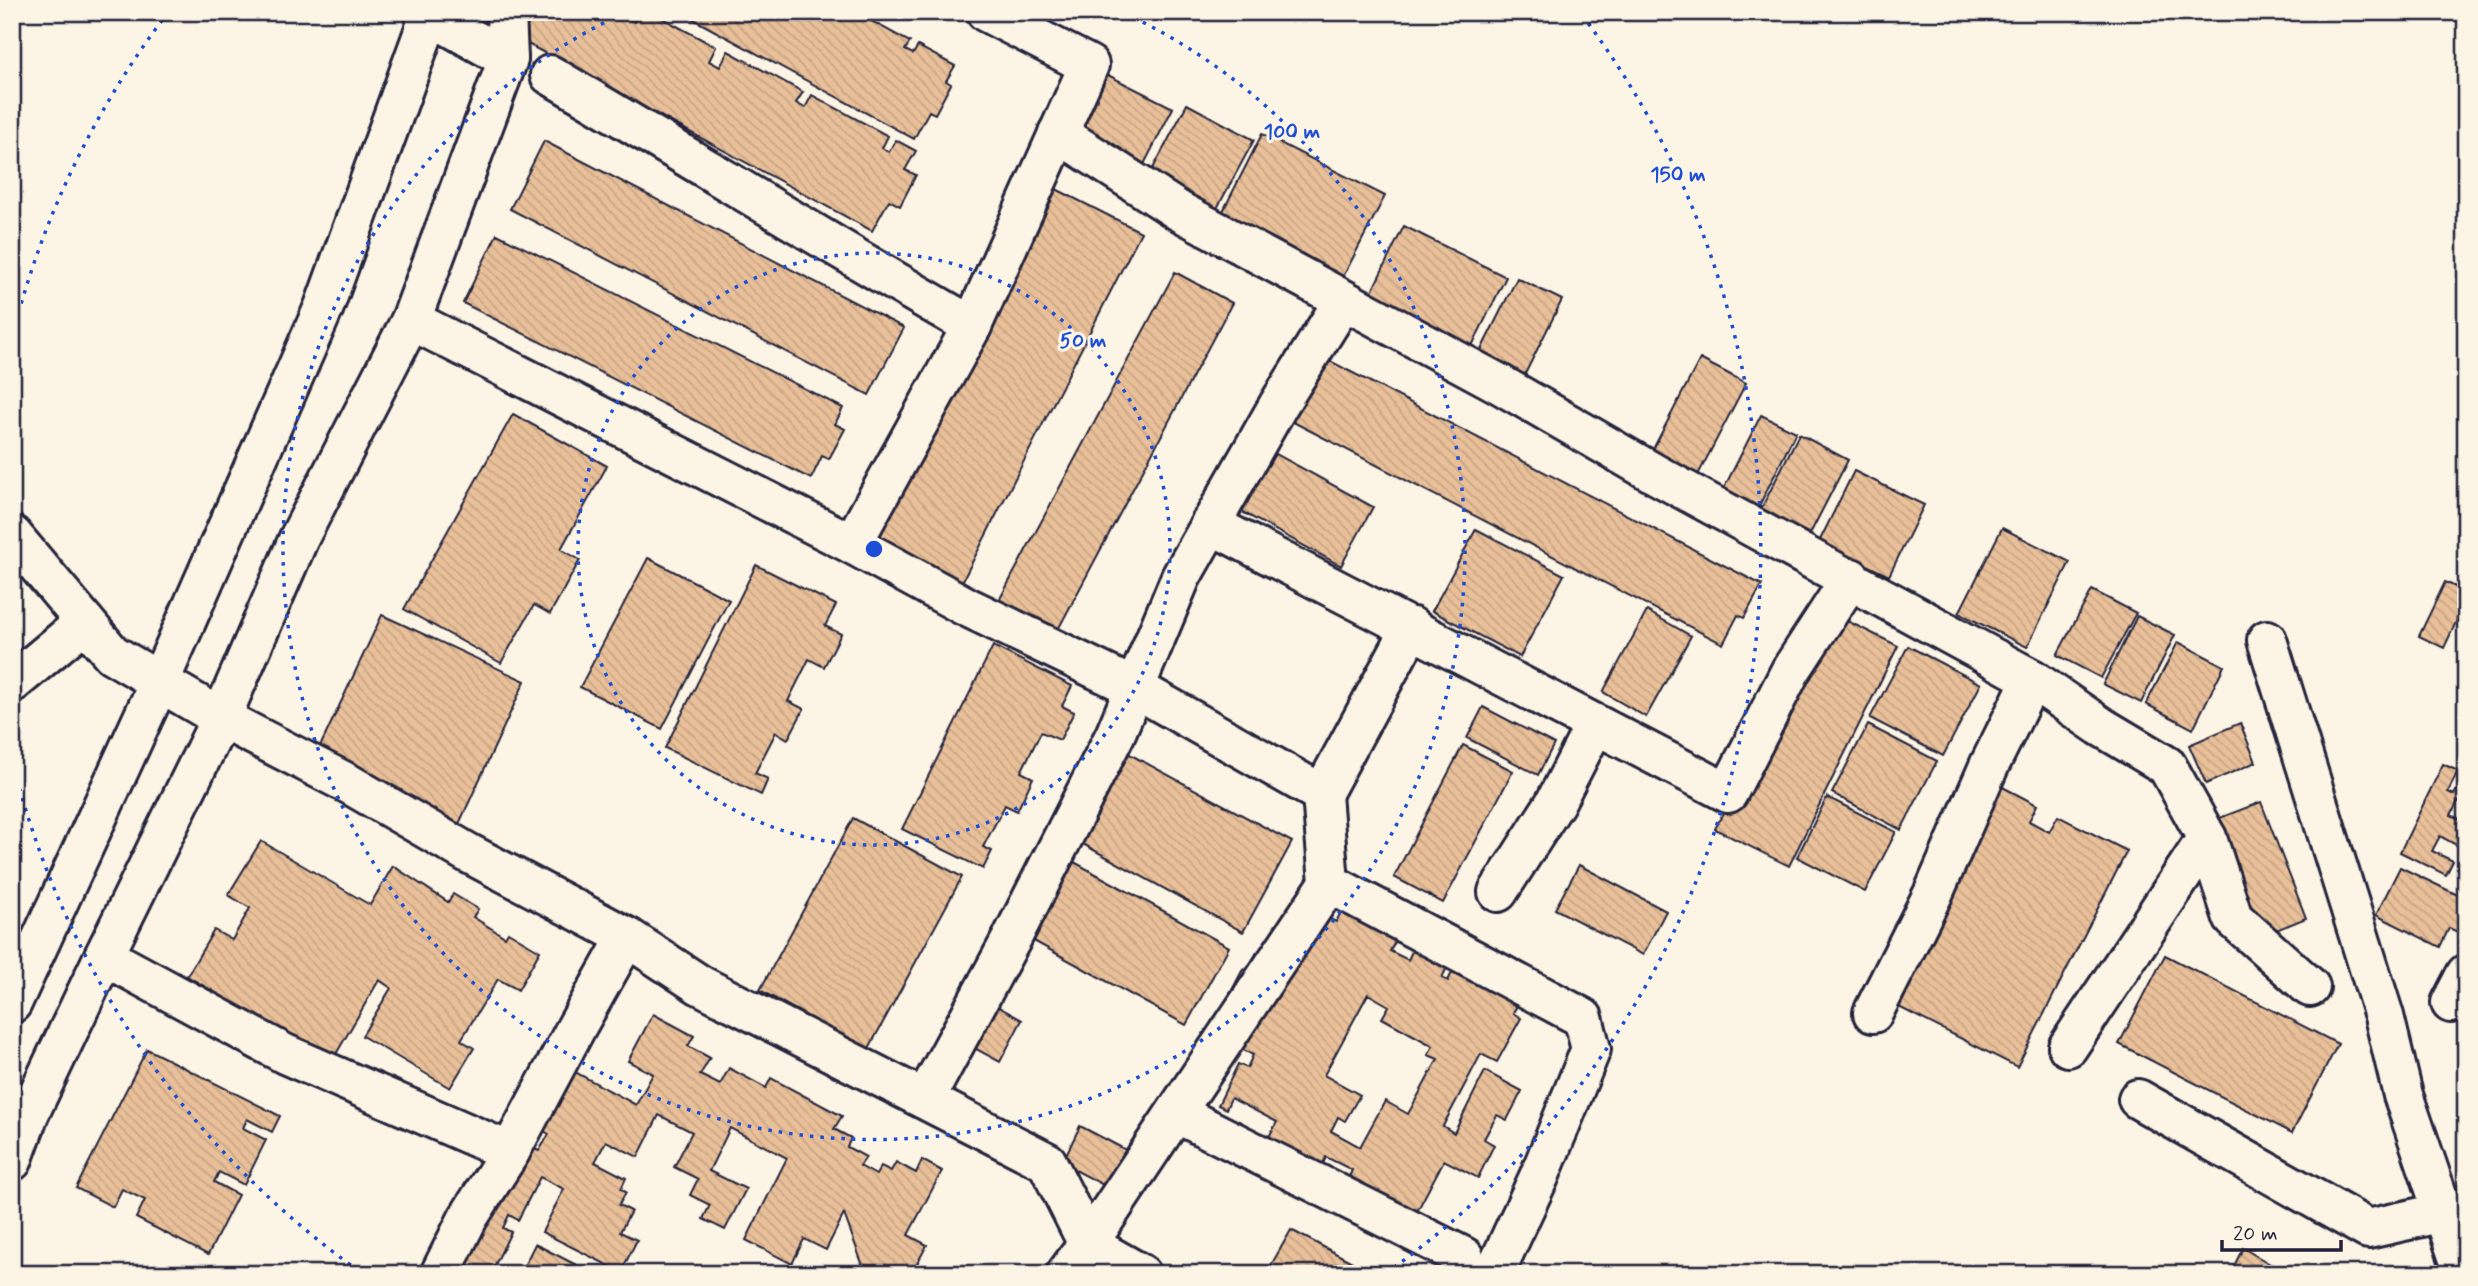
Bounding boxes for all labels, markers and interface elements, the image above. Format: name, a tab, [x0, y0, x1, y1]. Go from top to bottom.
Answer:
text: 100 m	[1264, 118, 1320, 146]
text: 150 m	[1650, 161, 1706, 189]
text: 50 m	[1060, 327, 1107, 355]
centre of rings	[862, 537, 886, 561]
scale bar	[2222, 1209, 2342, 1253]
text: 20 m	[2233, 1220, 2278, 1248]

